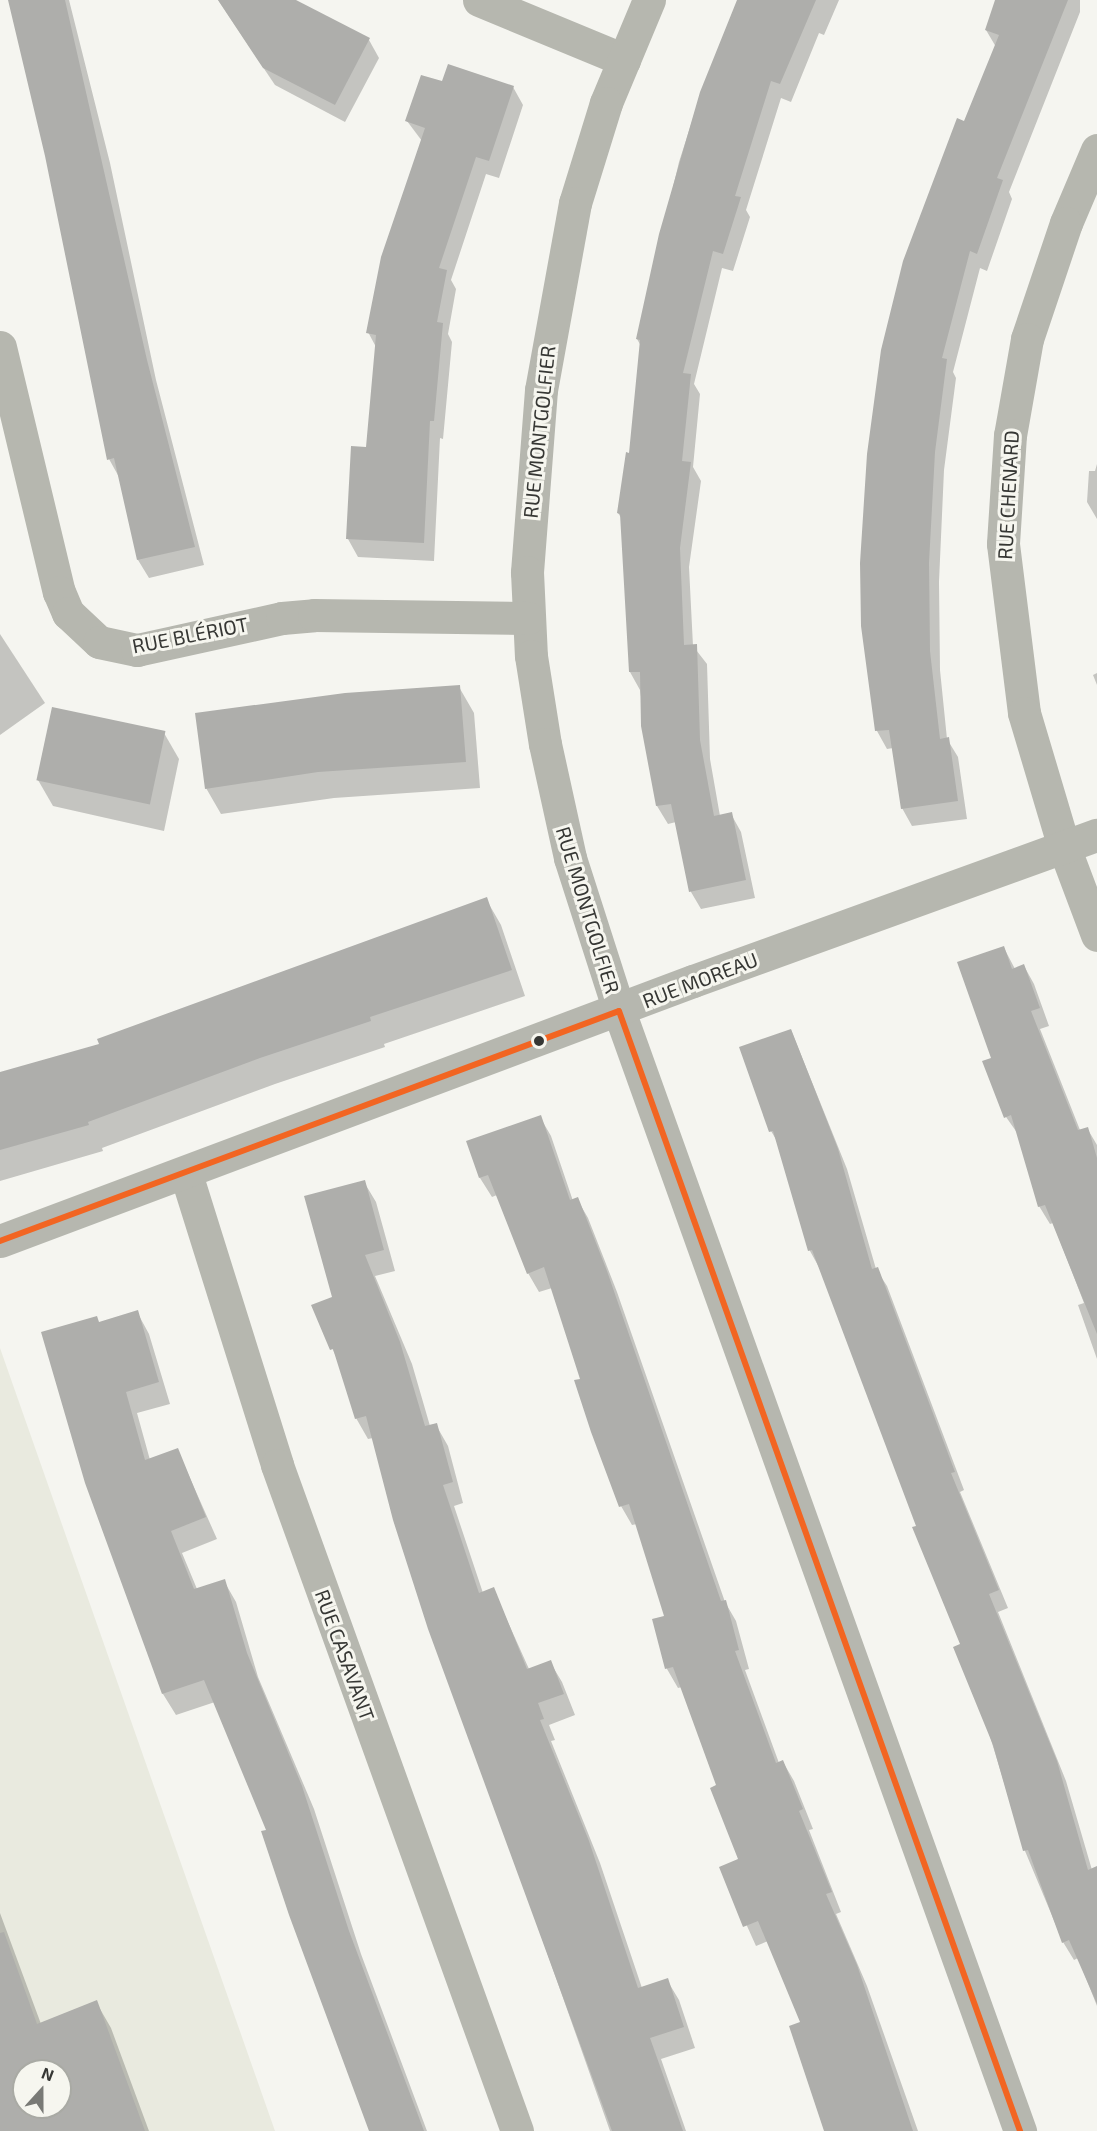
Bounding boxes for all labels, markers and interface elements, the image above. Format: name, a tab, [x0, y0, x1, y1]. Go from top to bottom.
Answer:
street label: RUE MONTGOLFIER	[518, 344, 560, 520]
street label: RUE CHENARD	[993, 430, 1023, 560]
street label: RUE BLÉRIOT	[130, 612, 250, 658]
street label: RUE MONTGOLFIER	[551, 824, 625, 996]
street label: RUE MOREAU	[639, 947, 761, 1013]
unlabelled marker	[533, 1035, 545, 1047]
street label: RUE CASAVANT	[310, 1586, 380, 1724]
north arrow	[12, 2059, 72, 2119]
text: N	[39, 2063, 57, 2085]

